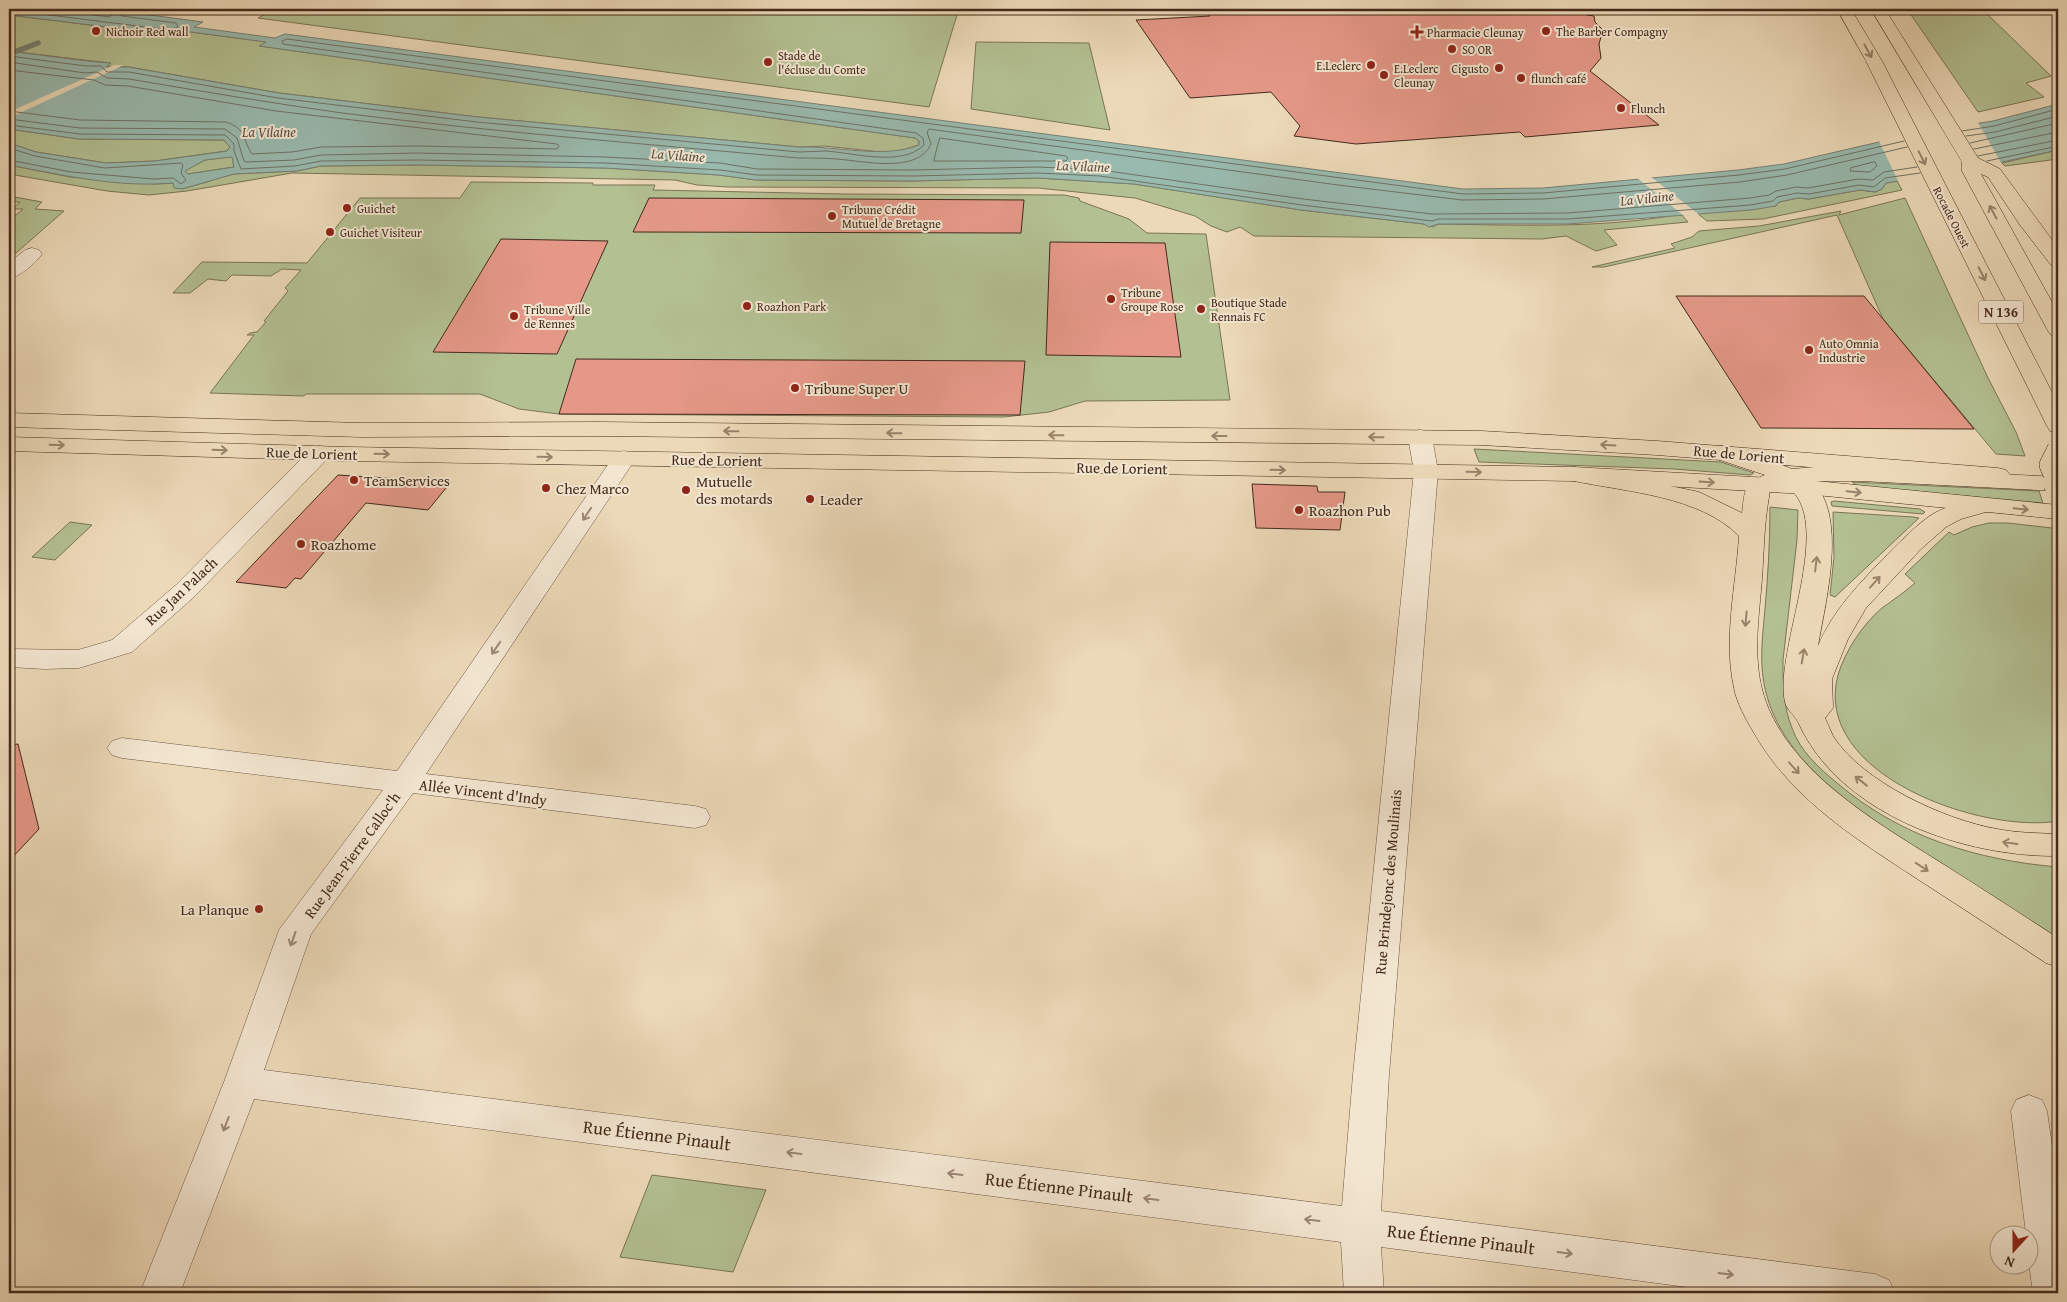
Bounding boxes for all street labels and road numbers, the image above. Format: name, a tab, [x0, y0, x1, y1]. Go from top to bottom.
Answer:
street label: Rocade Ouest	[1929, 183, 1975, 251]
road number: N 136	[1978, 300, 2024, 324]
street label: Rue de Lorient	[1692, 440, 1786, 469]
street label: Rue de Lorient	[266, 441, 359, 465]
street label: Rue de Lorient	[671, 449, 764, 471]
street label: Rue de Lorient	[1076, 457, 1169, 479]
street label: Rue Jan Palach	[140, 552, 222, 630]
street label: Allée Vincent d'Indy	[418, 774, 549, 810]
street label: Rue Jean-Pierre Calloc'h	[299, 787, 405, 922]
street label: Rue Brindejonc des Moulinais	[1369, 788, 1407, 976]
street label: Rue Étienne Pinault	[582, 1113, 733, 1158]
street label: Rue Étienne Pinault	[984, 1165, 1135, 1210]
street label: Rue Étienne Pinault	[1386, 1217, 1537, 1262]

